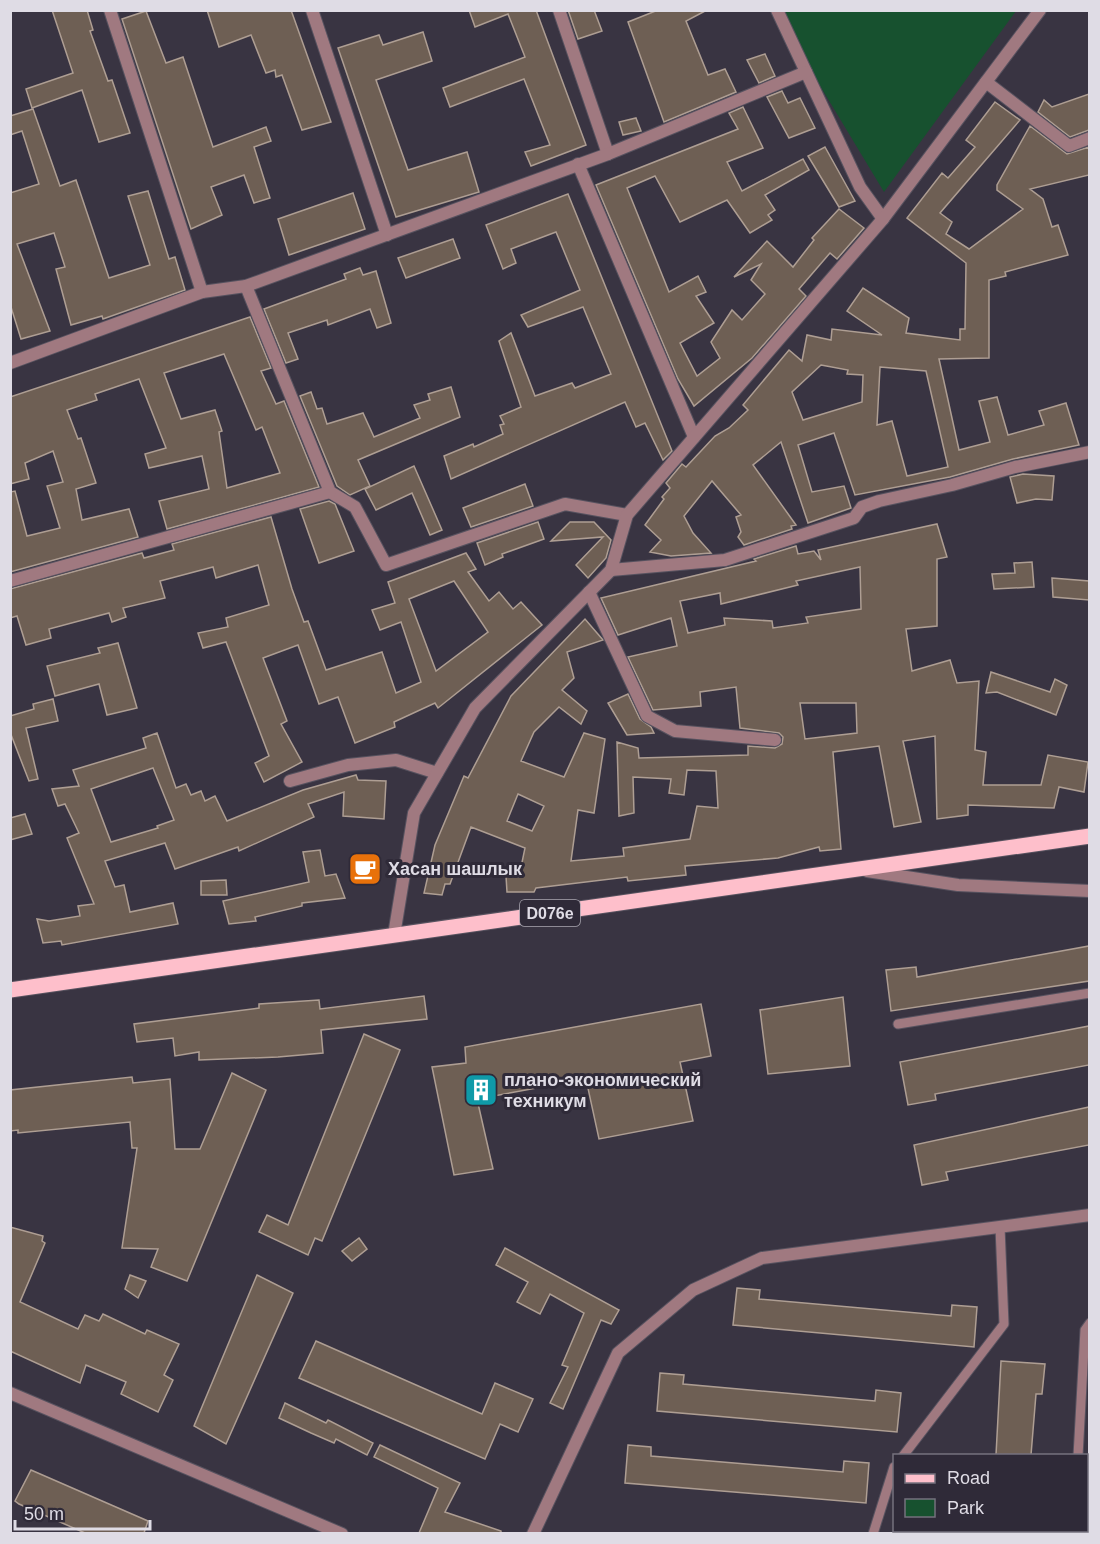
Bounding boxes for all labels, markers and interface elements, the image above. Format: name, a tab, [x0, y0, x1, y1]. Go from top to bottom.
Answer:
cafe icon: Хасан шашлык	[347, 851, 383, 887]
place label: Хасан шашлык	[388, 859, 523, 879]
road number: D076e	[520, 900, 580, 926]
place label: плано-экономический техникум	[504, 1070, 701, 1111]
building icon: плано-экономический техникум	[463, 1072, 499, 1108]
legend	[893, 1454, 1088, 1532]
text: Road	[947, 1468, 990, 1488]
scale bar	[15, 1493, 150, 1531]
text: Park	[947, 1498, 985, 1518]
text: 50 m	[24, 1504, 64, 1524]

